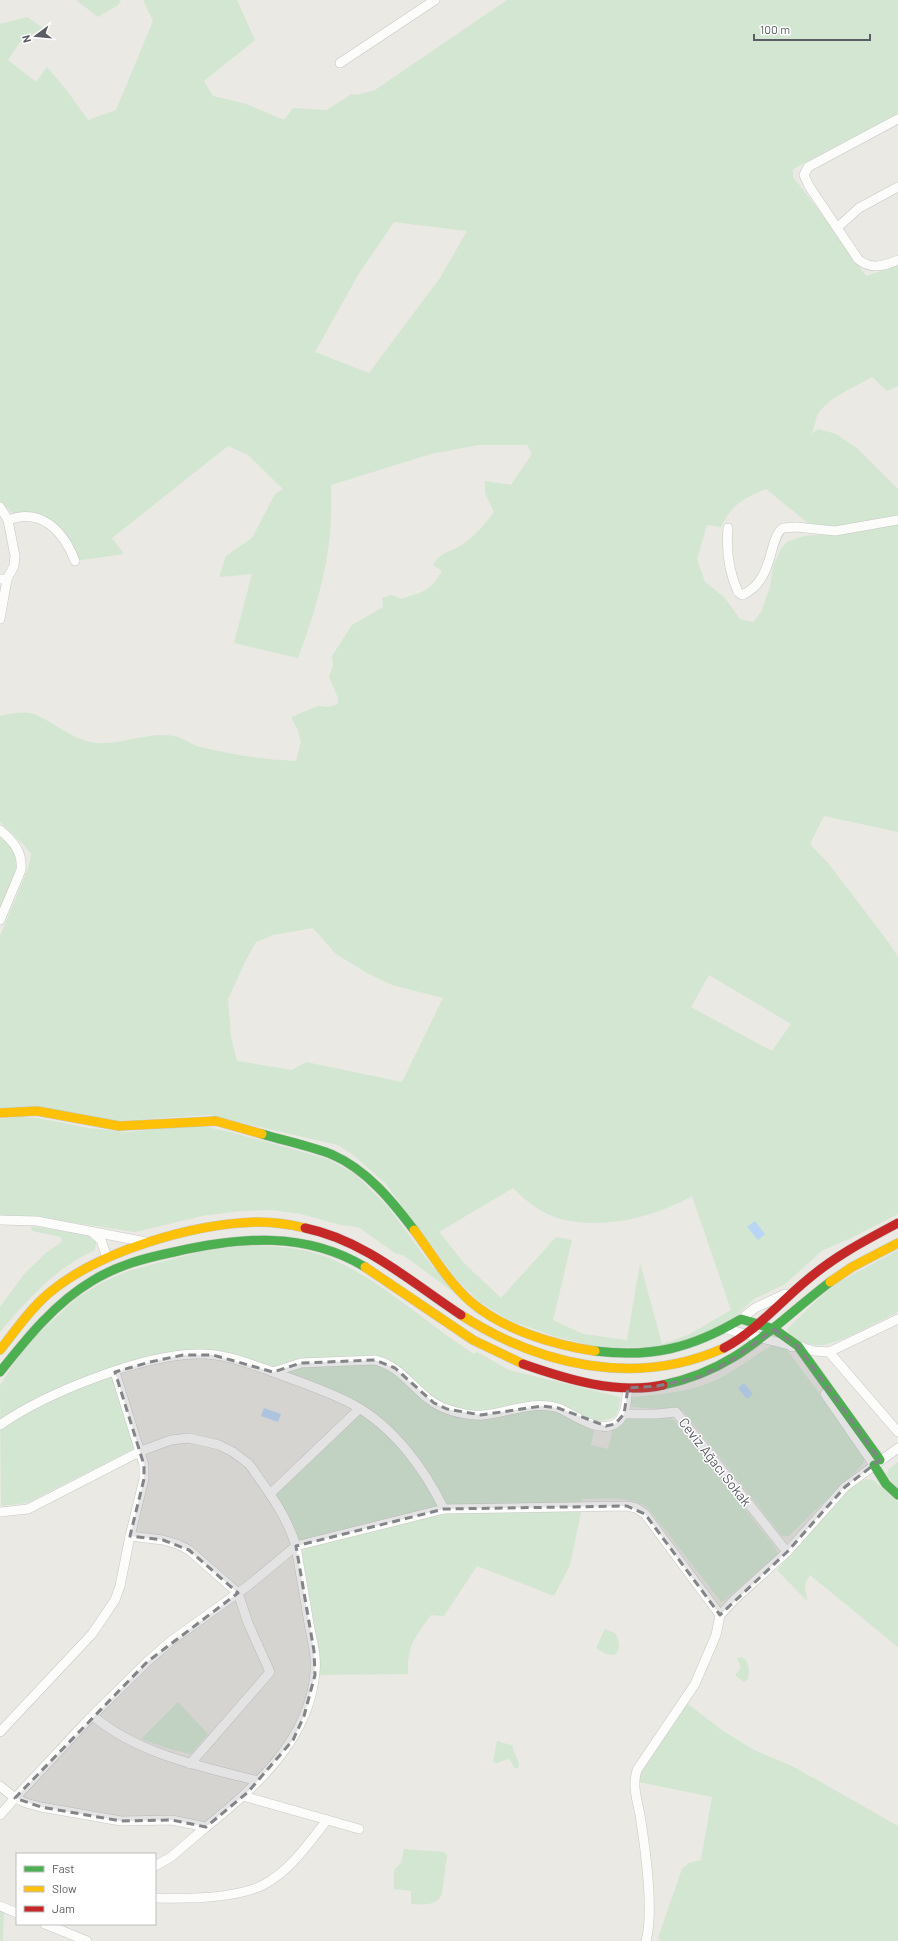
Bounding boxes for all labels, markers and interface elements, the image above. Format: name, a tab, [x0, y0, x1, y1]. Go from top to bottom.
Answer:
north arrow	[16, 16, 56, 56]
scale bar	[754, 16, 870, 42]
text: 100 m	[760, 22, 790, 36]
text: N	[19, 34, 33, 44]
street label: Ceviz Ağacı Sokak	[676, 1414, 755, 1509]
legend	[16, 1853, 156, 1925]
text: Fast	[52, 1861, 75, 1875]
text: Slow	[52, 1881, 77, 1895]
text: Jam	[52, 1901, 75, 1915]

